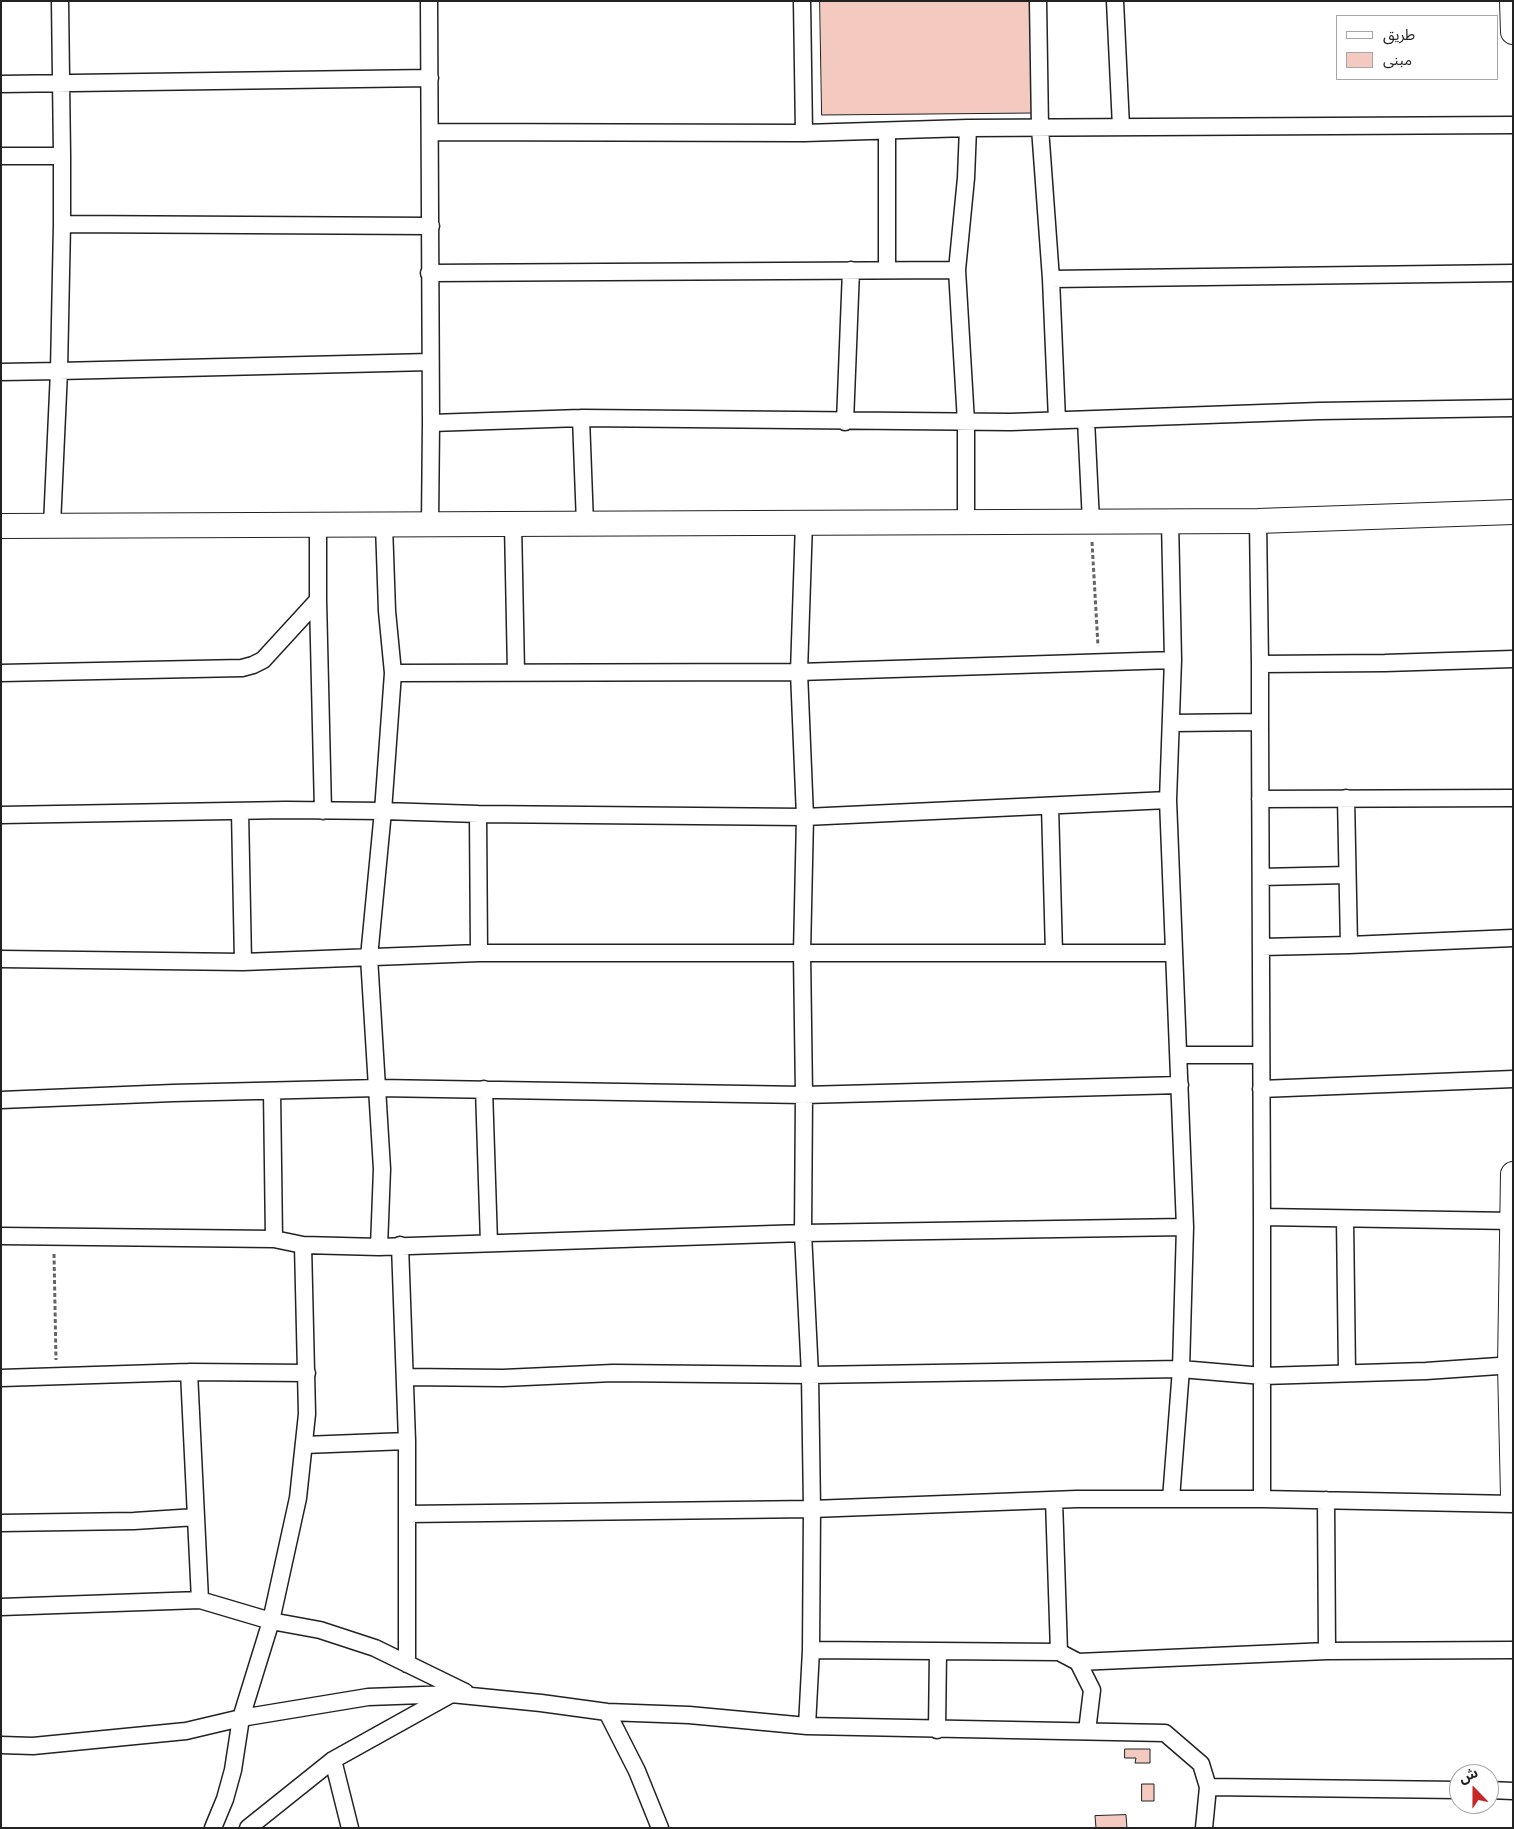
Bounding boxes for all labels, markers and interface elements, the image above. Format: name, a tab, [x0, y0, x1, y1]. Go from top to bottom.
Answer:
legend	[1336, 15, 1499, 80]
text: طريق	[1383, 26, 1415, 44]
text: مبنى	[1383, 51, 1412, 69]
north arrow	[1449, 1764, 1499, 1814]
text: ش	[1456, 1764, 1481, 1787]

